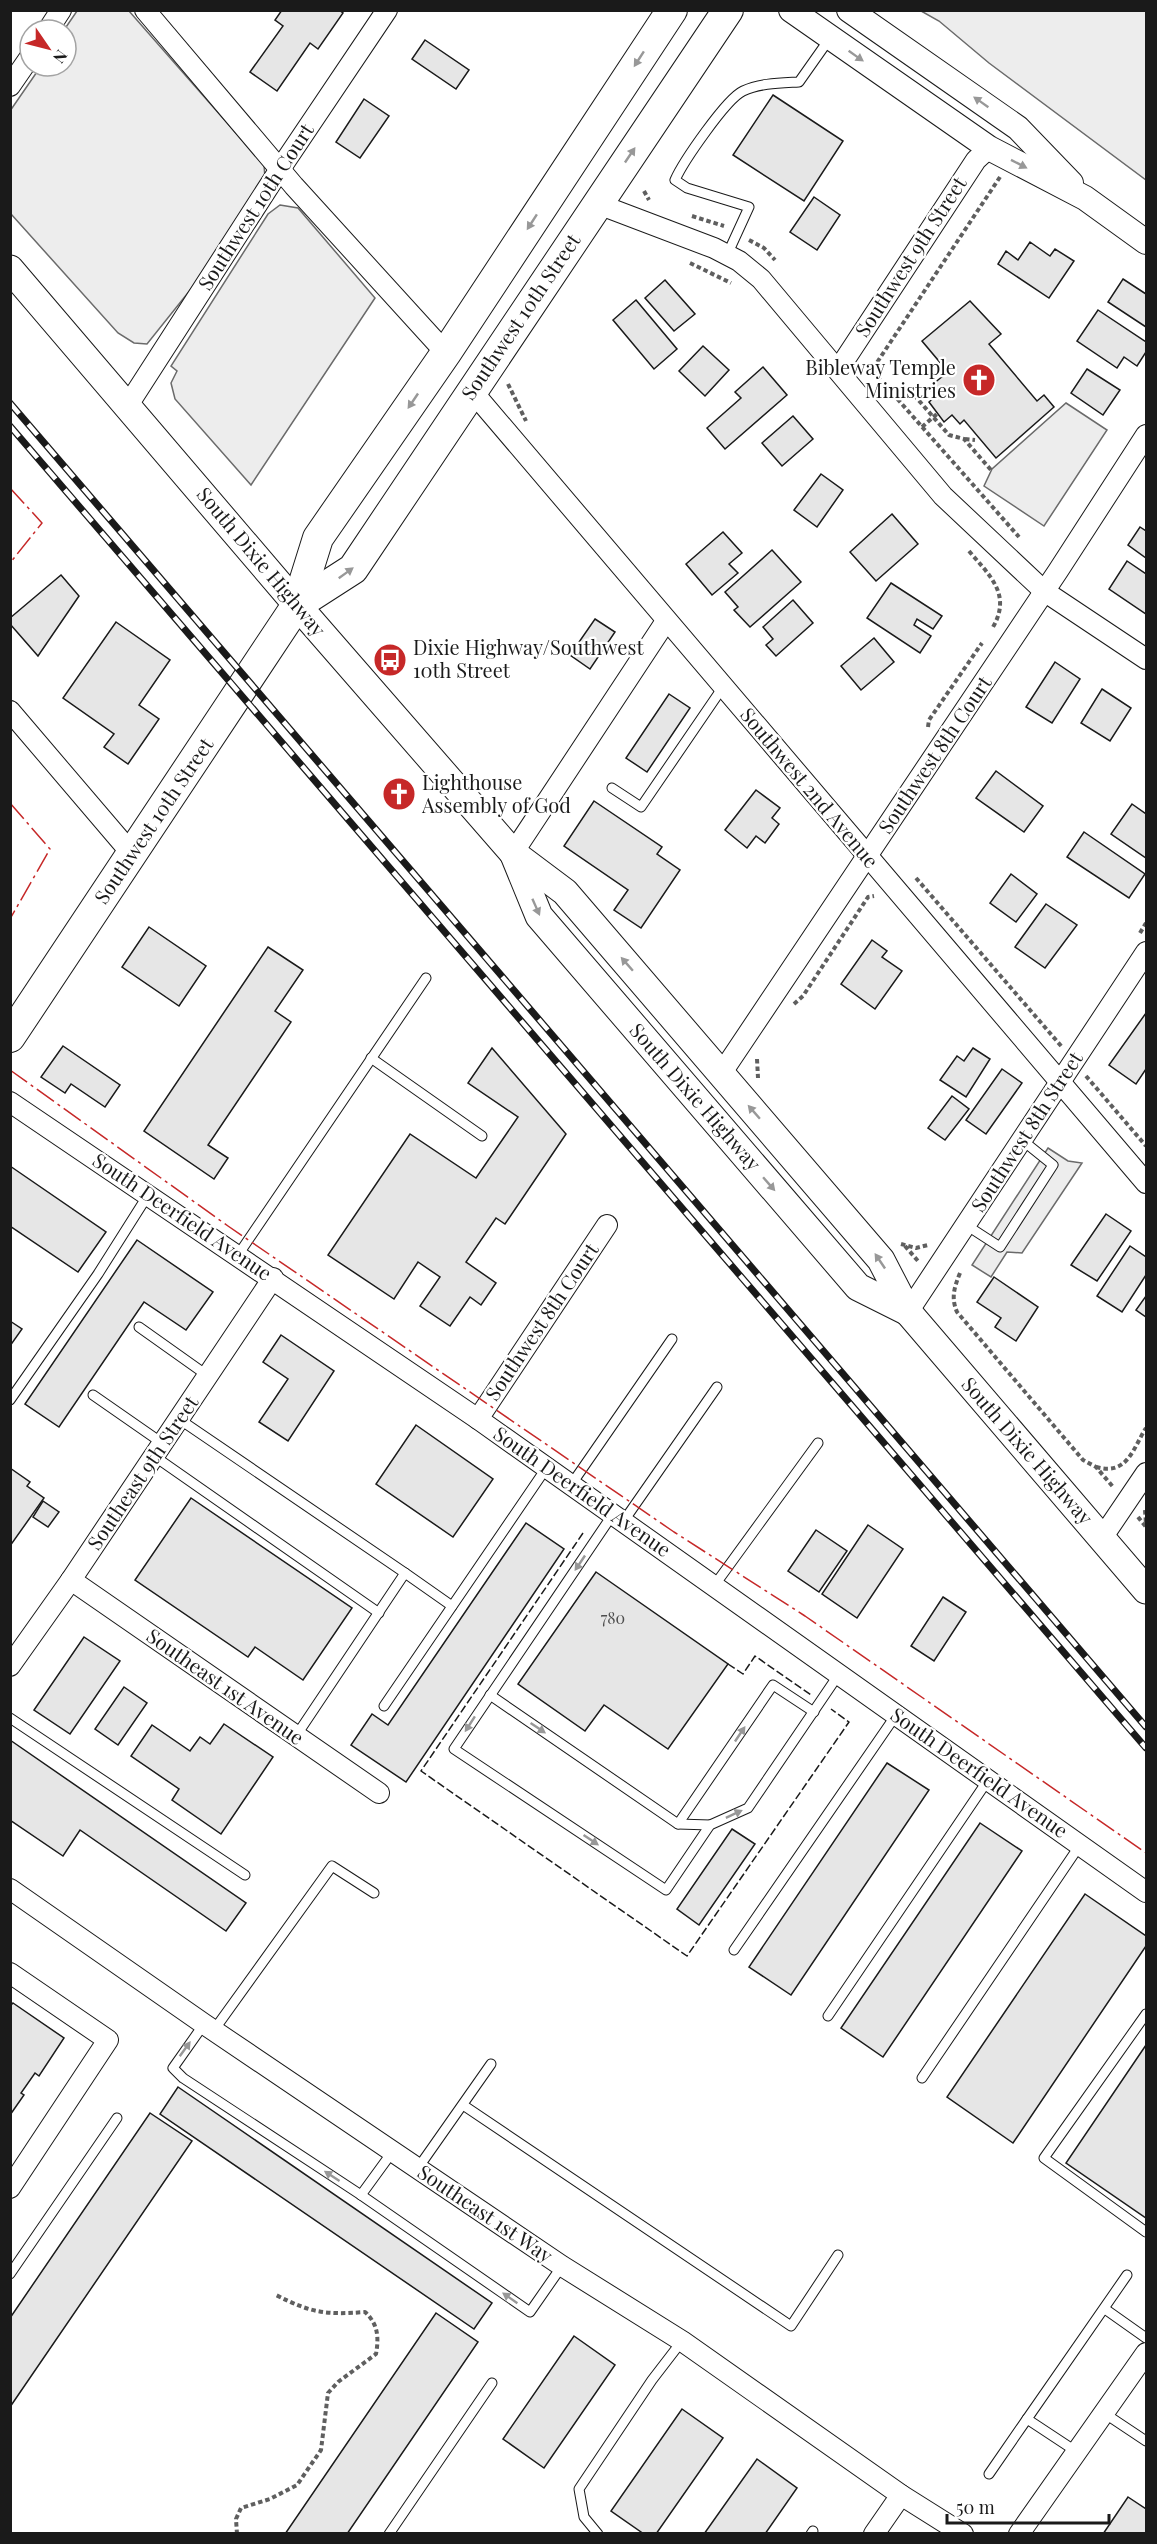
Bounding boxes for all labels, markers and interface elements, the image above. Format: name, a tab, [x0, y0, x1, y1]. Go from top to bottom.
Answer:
north arrow	[18, 18, 78, 78]
text: N	[49, 46, 73, 68]
one-way arrow	[848, 50, 864, 61]
one-way arrow	[634, 51, 645, 68]
one-way arrow	[973, 96, 988, 108]
street label: Southwest 10th Court	[191, 117, 319, 295]
one-way arrow	[624, 148, 636, 164]
one-way arrow	[1010, 159, 1027, 168]
street label: Southwest 9th Street	[848, 170, 972, 341]
one-way arrow	[527, 214, 538, 230]
street label: Southwest 10th Street	[454, 227, 586, 405]
place label: Bibleway Temple Ministries	[805, 353, 956, 403]
church icon: Bibleway Temple Ministries	[961, 362, 997, 398]
one-way arrow	[407, 393, 418, 409]
street label: South Dixie Highway	[192, 481, 333, 641]
one-way arrow	[337, 567, 353, 579]
place label: Dixie Highway/Southwest 10th Street	[413, 633, 644, 683]
bus stop icon: Dixie Highway/Southwest 10th Street	[372, 642, 408, 678]
street label: Southwest 8th Court	[871, 669, 997, 838]
street label: Southwest 2nd Avenue	[735, 701, 885, 873]
street label: Southwest 10th Street	[87, 731, 219, 909]
place label: Lighthouse Assembly of God	[421, 768, 571, 818]
church icon: Lighthouse Assembly of God	[381, 776, 417, 812]
one-way arrow	[531, 898, 541, 916]
one-way arrow	[620, 957, 634, 972]
street label: South Dixie Highway	[625, 1017, 768, 1176]
street label: Southwest 8th Street	[964, 1045, 1088, 1217]
one-way arrow	[748, 1105, 761, 1120]
street label: South Deerfield Avenue	[88, 1146, 278, 1286]
one-way arrow	[763, 1176, 776, 1192]
street label: Southwest 8th Court	[478, 1236, 604, 1405]
one-way arrow	[875, 1253, 886, 1269]
street label: South Dixie Highway	[957, 1371, 1100, 1530]
street label: Southeast 9th Street	[80, 1389, 204, 1555]
street label: South Deerfield Avenue	[489, 1419, 677, 1562]
one-way arrow	[574, 1554, 586, 1570]
house number: 780	[601, 1607, 625, 1628]
street label: Southeast 1st Avenue	[142, 1621, 310, 1750]
street label: South Deerfield Avenue	[886, 1700, 1074, 1843]
one-way arrow	[465, 1716, 476, 1732]
one-way arrow	[530, 1722, 546, 1733]
one-way arrow	[734, 1725, 745, 1742]
one-way arrow	[725, 1810, 742, 1819]
one-way arrow	[583, 1835, 599, 1846]
one-way arrow	[179, 2041, 191, 2057]
street label: Southeast 1st Way	[413, 2158, 559, 2268]
one-way arrow	[324, 2171, 341, 2182]
one-way arrow	[503, 2292, 519, 2304]
scale bar	[947, 2487, 1109, 2525]
text: 50 m	[956, 2495, 995, 2519]

